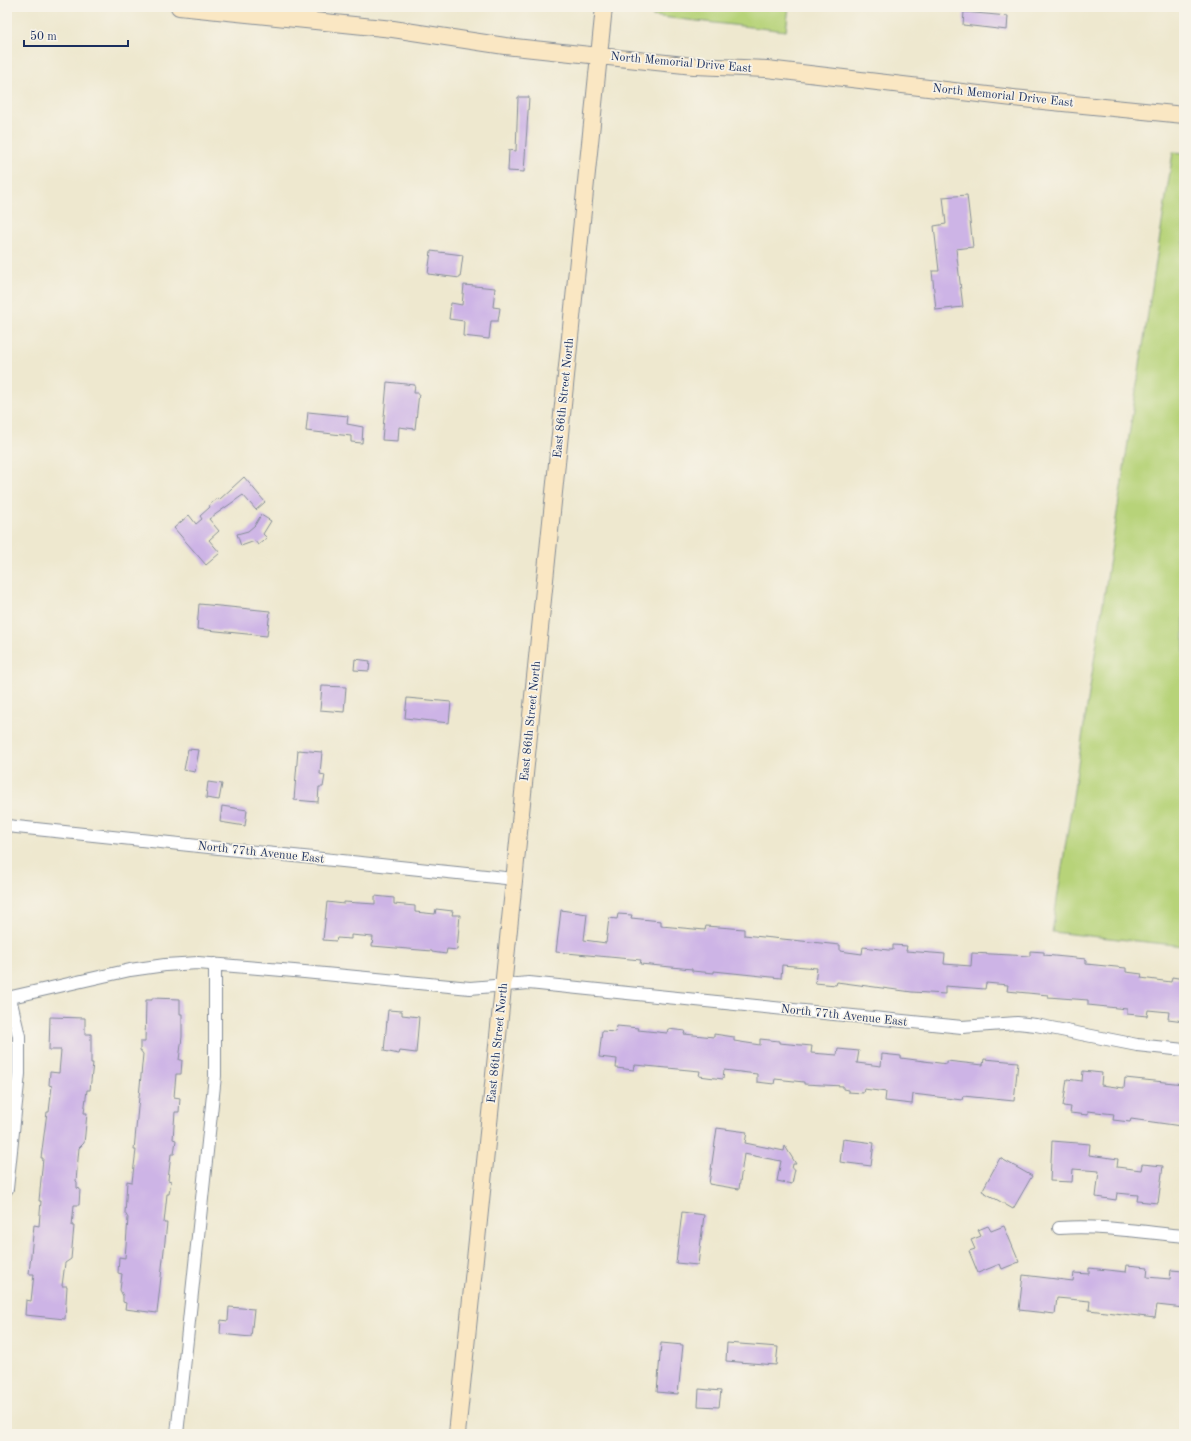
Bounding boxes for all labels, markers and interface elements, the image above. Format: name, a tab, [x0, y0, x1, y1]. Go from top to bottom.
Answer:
scale bar	[24, 22, 128, 48]
text: 50 m	[30, 30, 57, 43]
street label: North Memorial Drive East	[610, 51, 752, 75]
street label: North Memorial Drive East	[932, 83, 1074, 109]
street label: East 86th Street North	[552, 337, 576, 459]
street label: East 86th Street North	[519, 660, 543, 782]
street label: North 77th Avenue East	[197, 840, 325, 866]
street label: East 86th Street North	[486, 982, 510, 1104]
street label: North 77th Avenue East	[780, 1003, 908, 1029]

